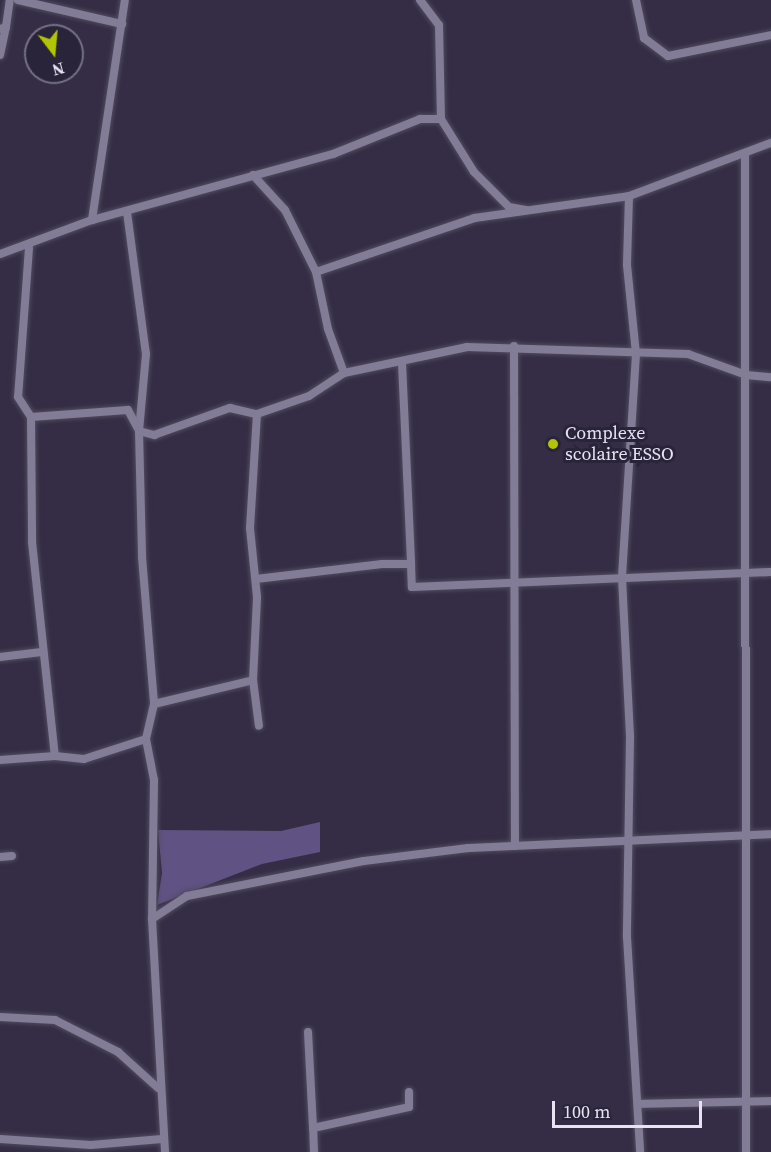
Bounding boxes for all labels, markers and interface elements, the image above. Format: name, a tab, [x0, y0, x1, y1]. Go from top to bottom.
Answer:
north arrow	[24, 24, 84, 84]
text: N	[50, 57, 67, 82]
place label: Complexe scolaire ESSO	[565, 423, 674, 466]
marker: Complexe scolaire ESSO	[546, 437, 560, 451]
scale bar	[555, 1089, 705, 1127]
text: 100 m	[563, 1099, 610, 1124]

